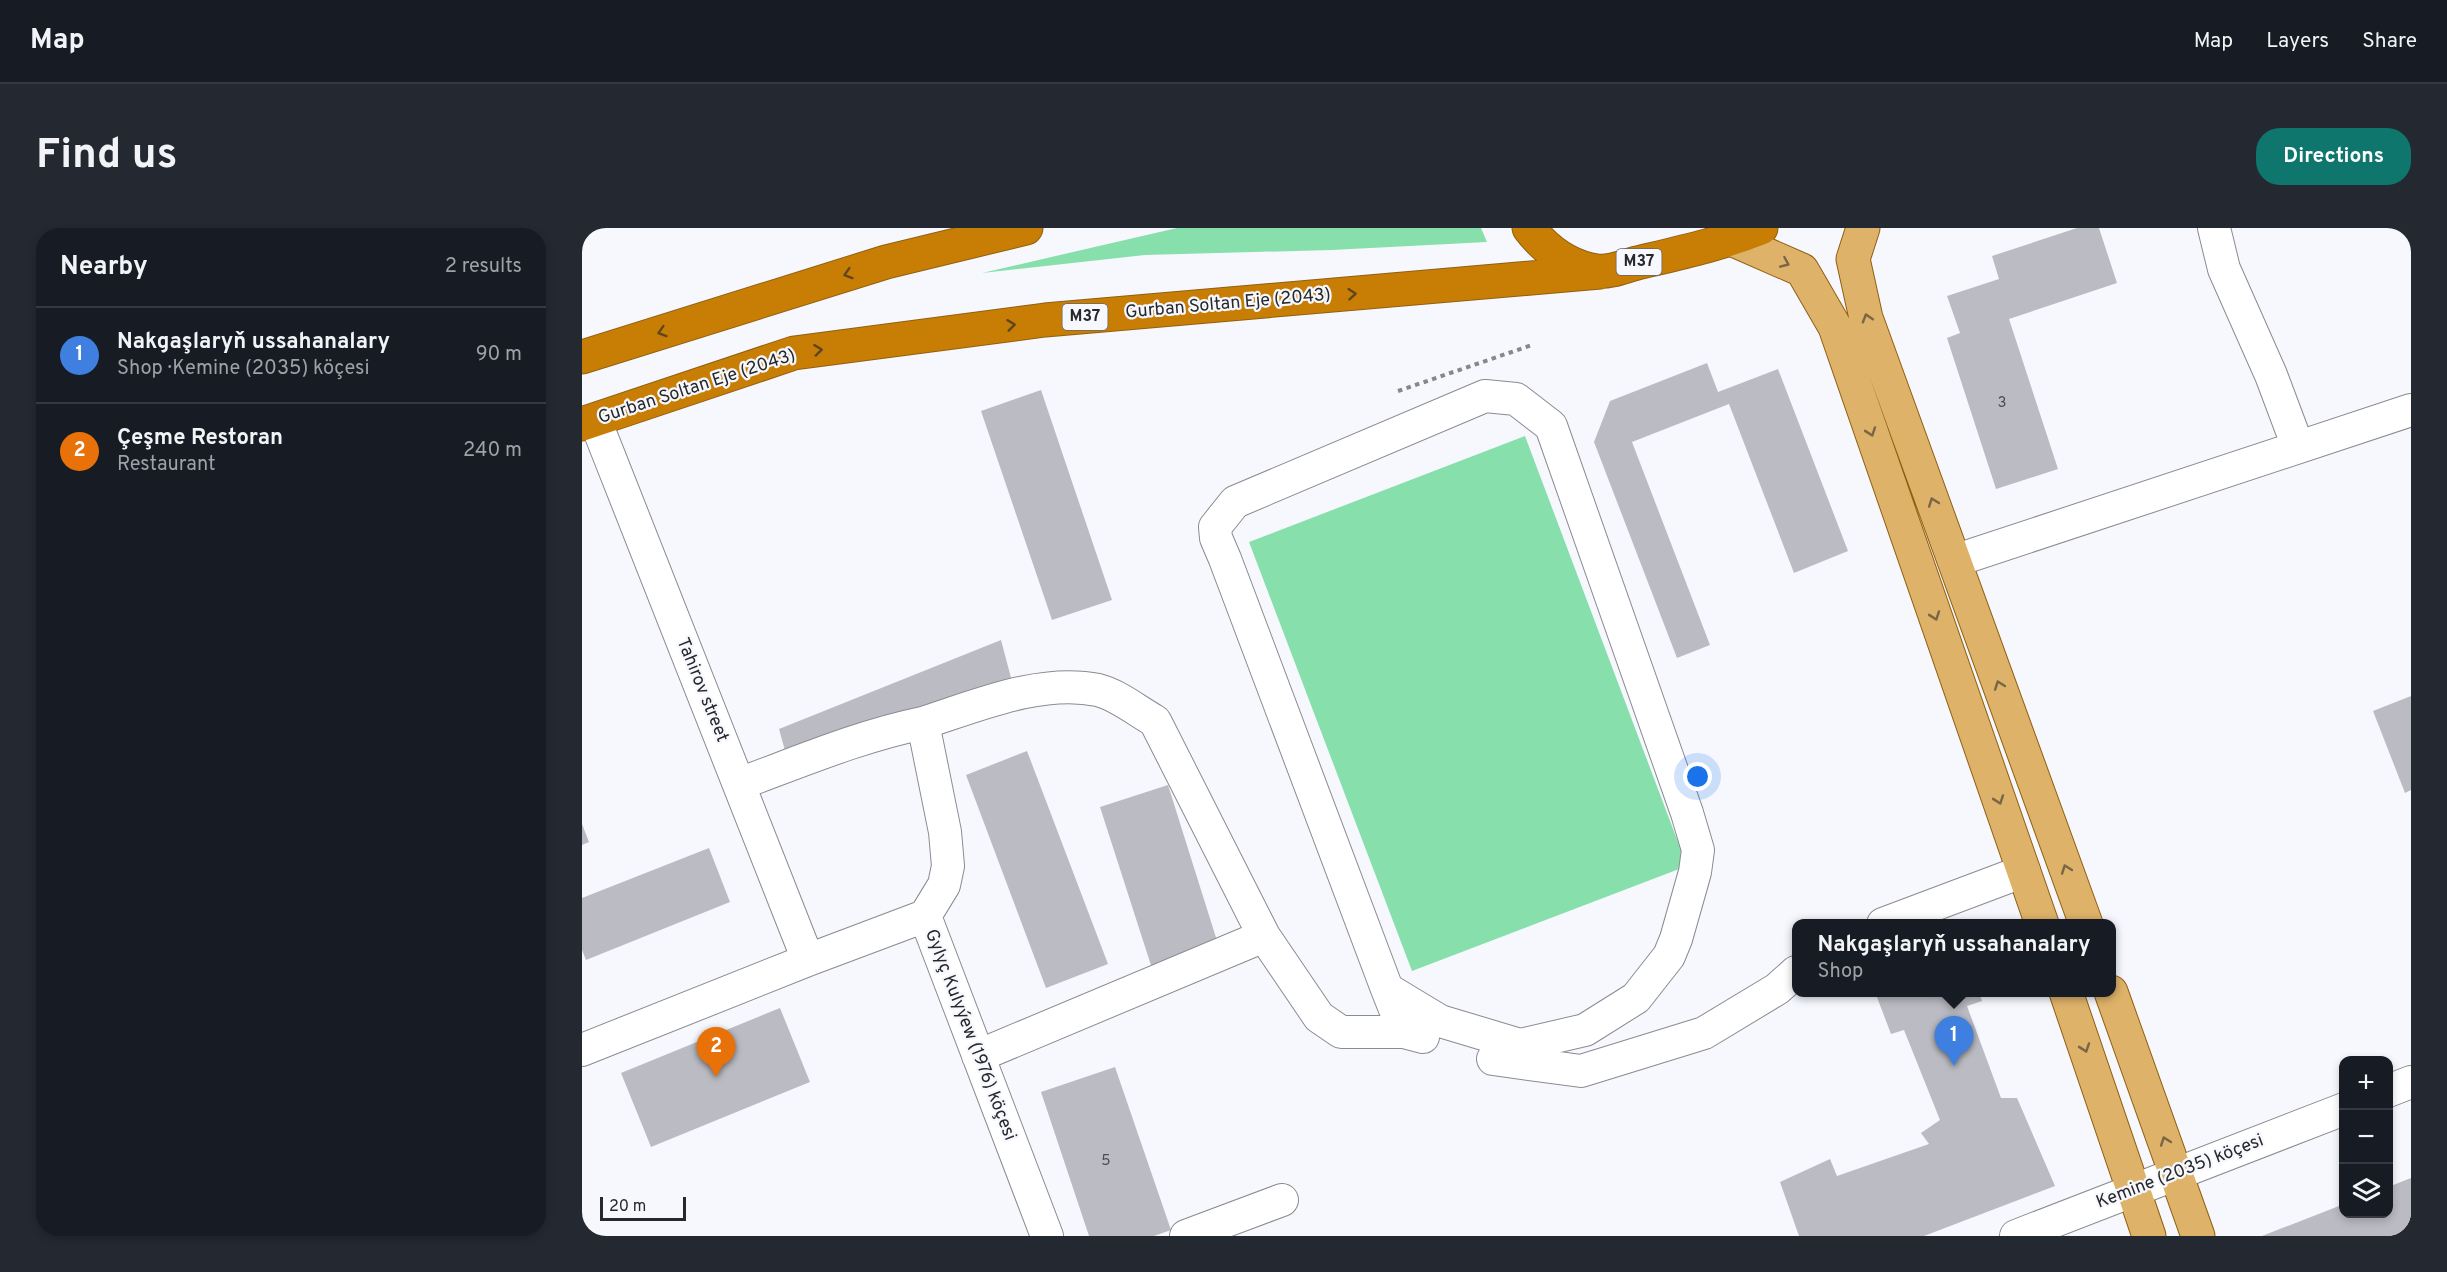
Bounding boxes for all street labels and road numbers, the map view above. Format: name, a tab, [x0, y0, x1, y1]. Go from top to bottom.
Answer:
road number: M37	[1616, 249, 1662, 275]
street label: Gurban Soltan Eje (2043)	[1124, 284, 1332, 324]
road number: M37	[1062, 304, 1108, 330]
street label: Gurban Soltan Eje (2043)	[595, 344, 799, 430]
street label: Tahirov street	[671, 634, 733, 746]
street label: Gylyç Kulyýew (1976) köçesi	[919, 926, 1021, 1144]
street label: Kemine (2035) köçesi	[2093, 1129, 2267, 1215]

